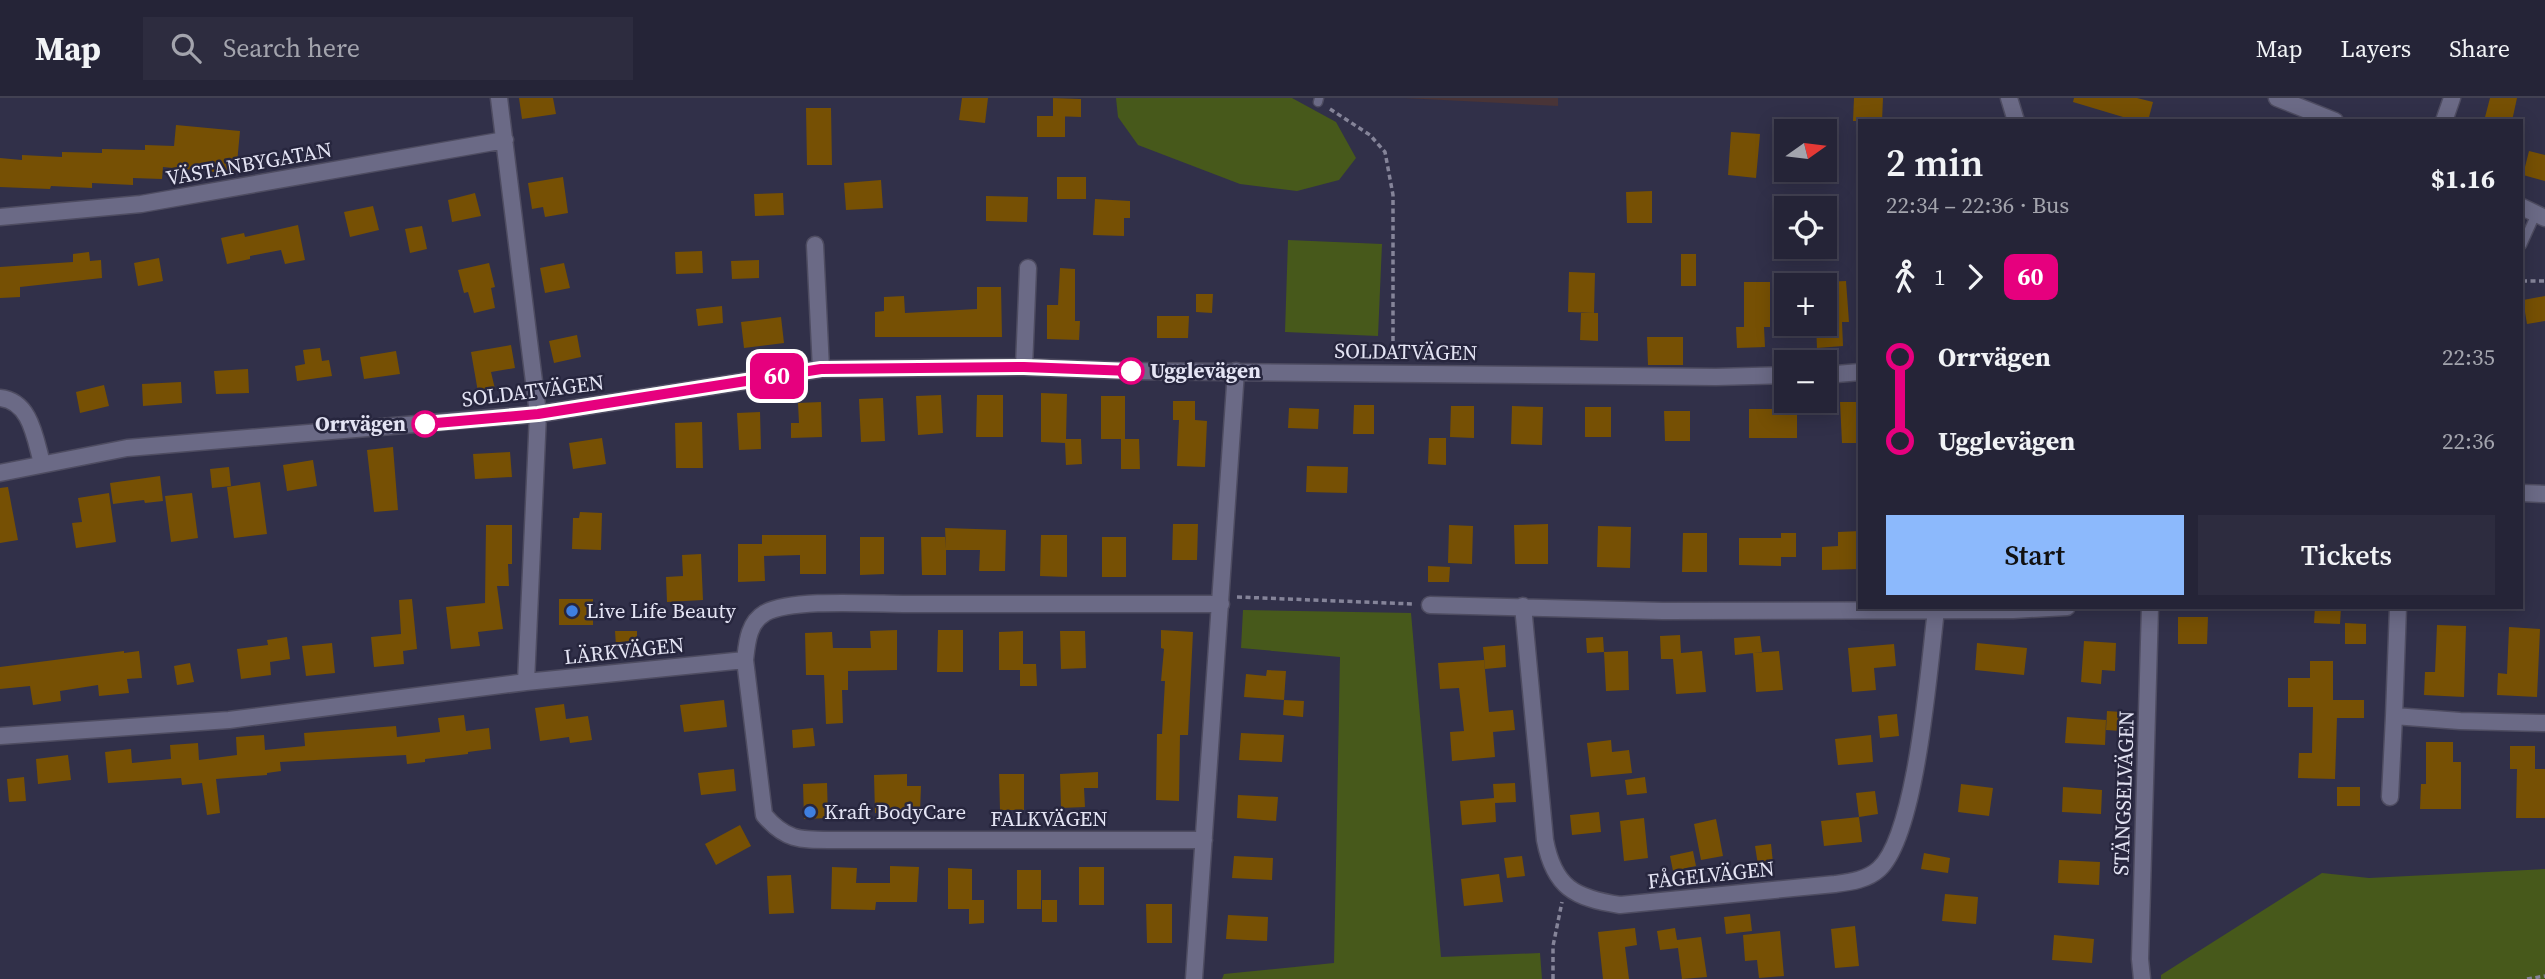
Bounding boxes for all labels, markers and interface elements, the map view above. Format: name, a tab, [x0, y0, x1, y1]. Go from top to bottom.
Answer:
search box	[143, 17, 633, 80]
text: Map	[35, 26, 101, 71]
icon: search	[167, 29, 205, 67]
text: Search here	[223, 30, 360, 66]
text: Map	[2256, 32, 2303, 65]
text: Layers	[2341, 32, 2411, 65]
text: Share	[2449, 32, 2510, 65]
north arrow	[1774, 119, 1838, 182]
map controls	[1774, 119, 1837, 413]
street label: VÄSTANBYGATAN	[164, 135, 334, 192]
text: 2 min	[1886, 137, 1984, 189]
text: $1.16	[2431, 161, 2495, 197]
text: 22:34 – 22:36 · Bus	[1886, 189, 2069, 221]
button: locate	[1774, 196, 1837, 259]
icon: walk	[1886, 258, 1924, 296]
icon: forward	[1956, 258, 1994, 296]
text: 60	[2018, 260, 2044, 293]
text: 1	[1934, 261, 1946, 293]
button: +	[1774, 273, 1837, 336]
street label: SOLDATVÄGEN	[1334, 336, 1478, 367]
text: Orrvägen	[1938, 339, 2051, 375]
text: 22:35	[2442, 341, 2495, 373]
button: −	[1774, 350, 1837, 413]
line badge: 60	[746, 353, 808, 399]
place label: Ugglevägen	[1150, 356, 1261, 385]
marker: Ugglevägen	[1118, 358, 1144, 384]
text: 60	[764, 359, 790, 392]
street label: SOLDATVÄGEN	[460, 367, 606, 414]
place label: Orrvägen	[315, 409, 406, 438]
marker: Orrvägen	[412, 411, 438, 437]
text: Ugglevägen	[1938, 423, 2075, 459]
text: 22:36	[2442, 425, 2495, 457]
button: Start	[1886, 515, 2184, 595]
button: Tickets	[2198, 515, 2495, 595]
place label: Live Life Beauty	[586, 596, 736, 625]
marker: Live Life Beauty	[564, 603, 580, 619]
street label: LÄRKVÄGEN	[562, 630, 685, 671]
street label: STÄNGSELVÄGEN	[2106, 710, 2141, 876]
place label: Kraft BodyCare	[824, 797, 966, 826]
marker: Kraft BodyCare	[802, 804, 818, 820]
street label: FALKVÄGEN	[990, 804, 1108, 833]
street label: FÅGELVÄGEN	[1646, 853, 1776, 896]

